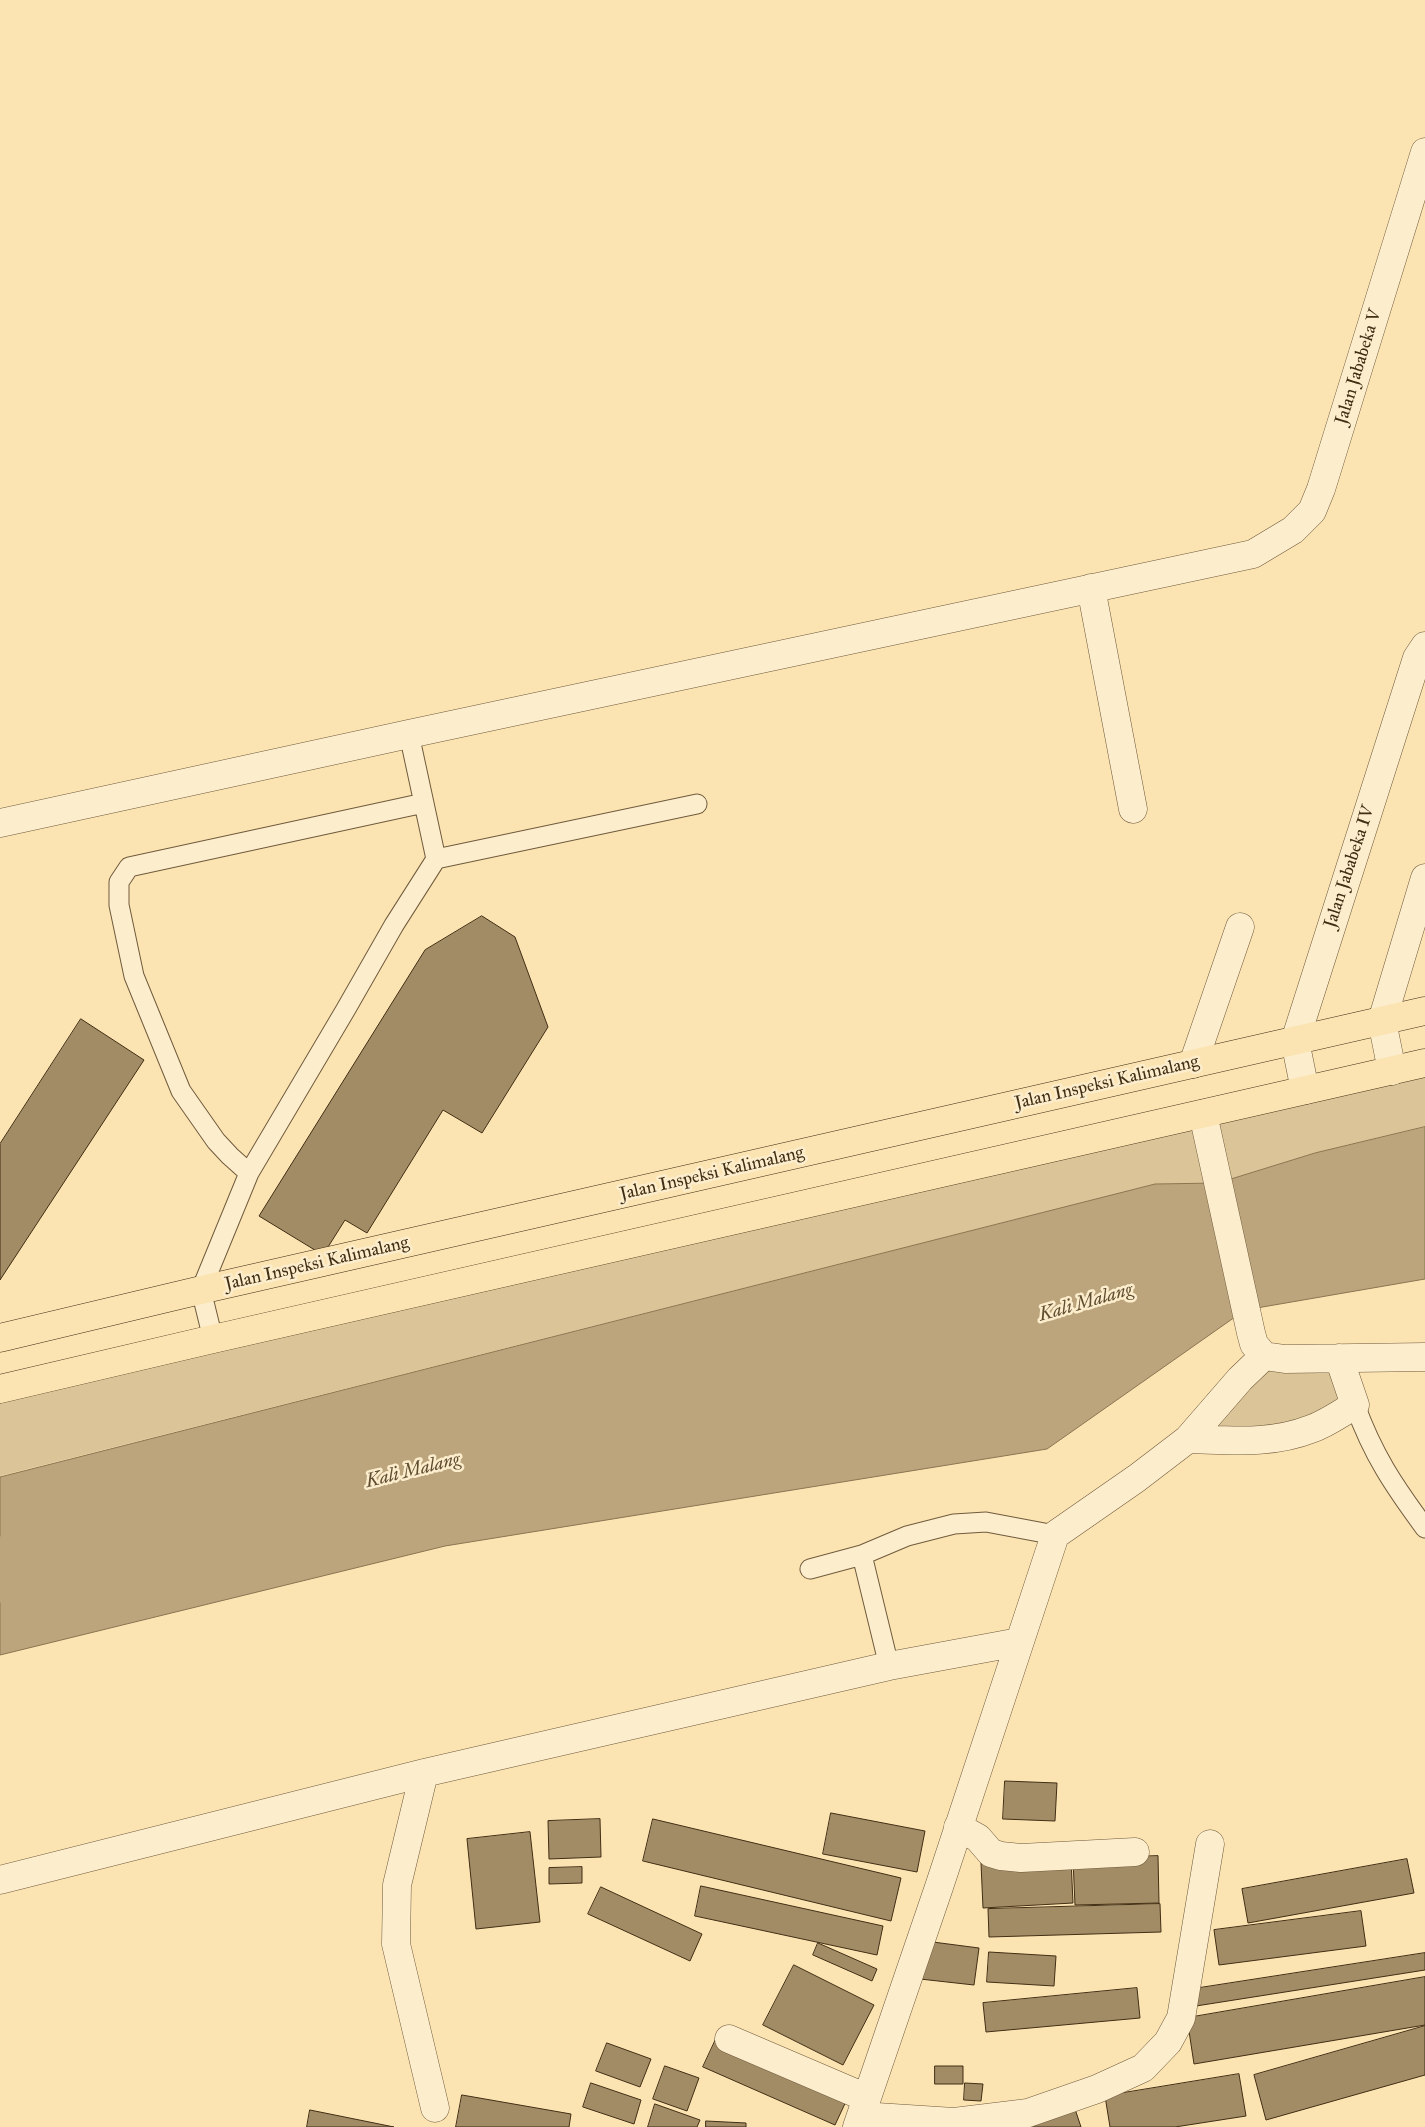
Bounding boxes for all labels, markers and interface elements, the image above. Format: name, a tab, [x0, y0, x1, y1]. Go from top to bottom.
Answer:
street label: Jalan Jababeka V	[1331, 307, 1387, 427]
street label: Jalan Jababeka IV	[1320, 803, 1380, 931]
street label: Jalan Inspeksi Kalimalang	[1013, 1051, 1201, 1115]
street label: Jalan Inspeksi Kalimalang	[618, 1142, 806, 1206]
street label: Jalan Inspeksi Kalimalang	[223, 1232, 411, 1296]
water label: Kali Malang	[1036, 1279, 1136, 1327]
water label: Kali Malang	[363, 1448, 463, 1494]

